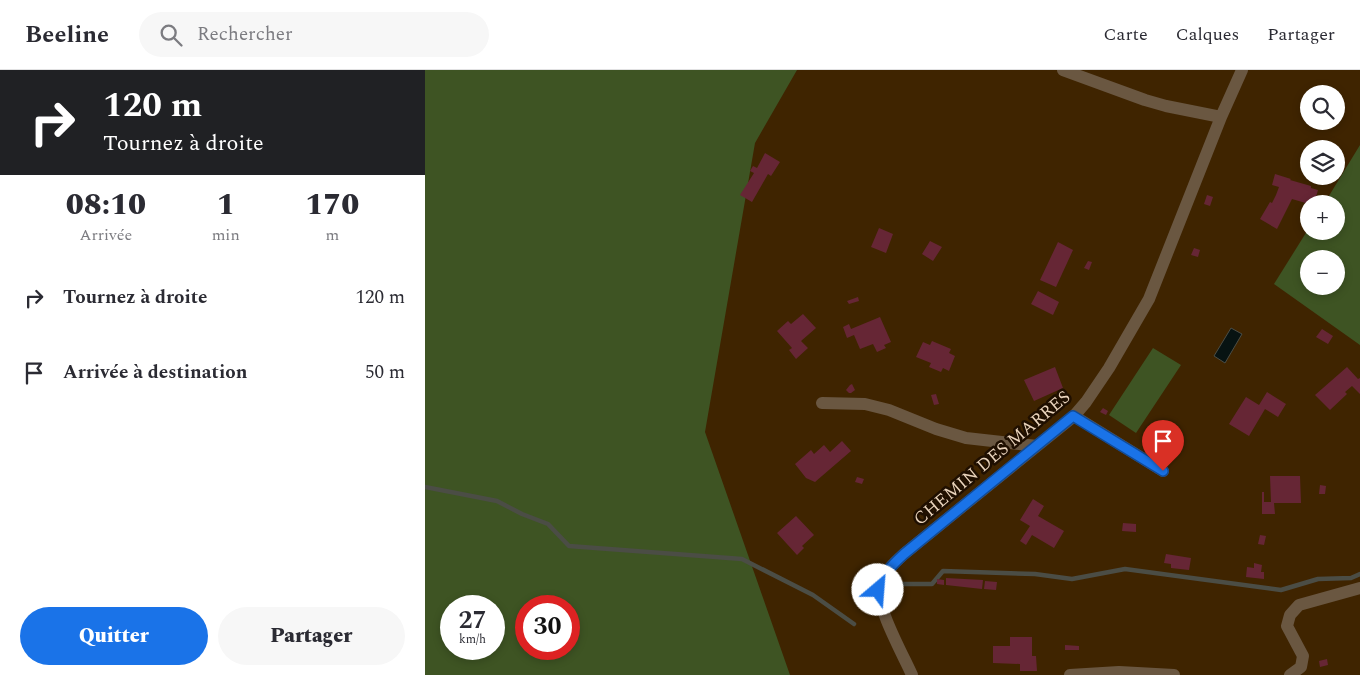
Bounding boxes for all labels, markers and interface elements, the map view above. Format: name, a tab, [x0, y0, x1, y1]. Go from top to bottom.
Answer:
search box	[139, 12, 489, 57]
text: Beeline	[25, 17, 109, 53]
text: Rechercher	[197, 20, 293, 49]
icon: search	[157, 21, 185, 49]
text: Carte	[1104, 21, 1148, 48]
text: Calques	[1176, 21, 1239, 48]
text: Partager	[1267, 21, 1335, 48]
text: 120 m	[103, 79, 202, 132]
map controls	[1300, 85, 1345, 295]
button: search	[1300, 85, 1345, 130]
icon: right	[20, 90, 85, 155]
text: Tournez à droite	[103, 127, 264, 160]
button: layers	[1300, 140, 1345, 185]
text: 08:10	[66, 182, 146, 228]
text: 1	[217, 182, 235, 228]
text: 170	[305, 182, 359, 228]
button: +	[1300, 195, 1345, 240]
text: Arrivée	[79, 223, 132, 247]
text: min	[212, 223, 240, 247]
text: m	[325, 223, 339, 247]
button: −	[1300, 250, 1345, 295]
text: Tournez à droite	[63, 283, 207, 312]
text: 120 m	[355, 283, 405, 312]
icon: right	[20, 284, 48, 312]
text: Arrivée à destination	[63, 358, 247, 387]
text: 50 m	[365, 358, 405, 387]
icon: arrive	[20, 359, 48, 387]
street label: CHEMIN DES MARRES	[907, 384, 1077, 532]
pin	[1142, 420, 1184, 471]
icon: arrive	[1149, 427, 1177, 455]
position arrow	[851, 563, 903, 615]
speed limit sign: 30	[515, 595, 580, 660]
text: 27	[458, 602, 487, 640]
button: Quitter	[20, 607, 208, 665]
button: Partager	[218, 607, 405, 665]
text: km/h	[459, 630, 486, 649]

